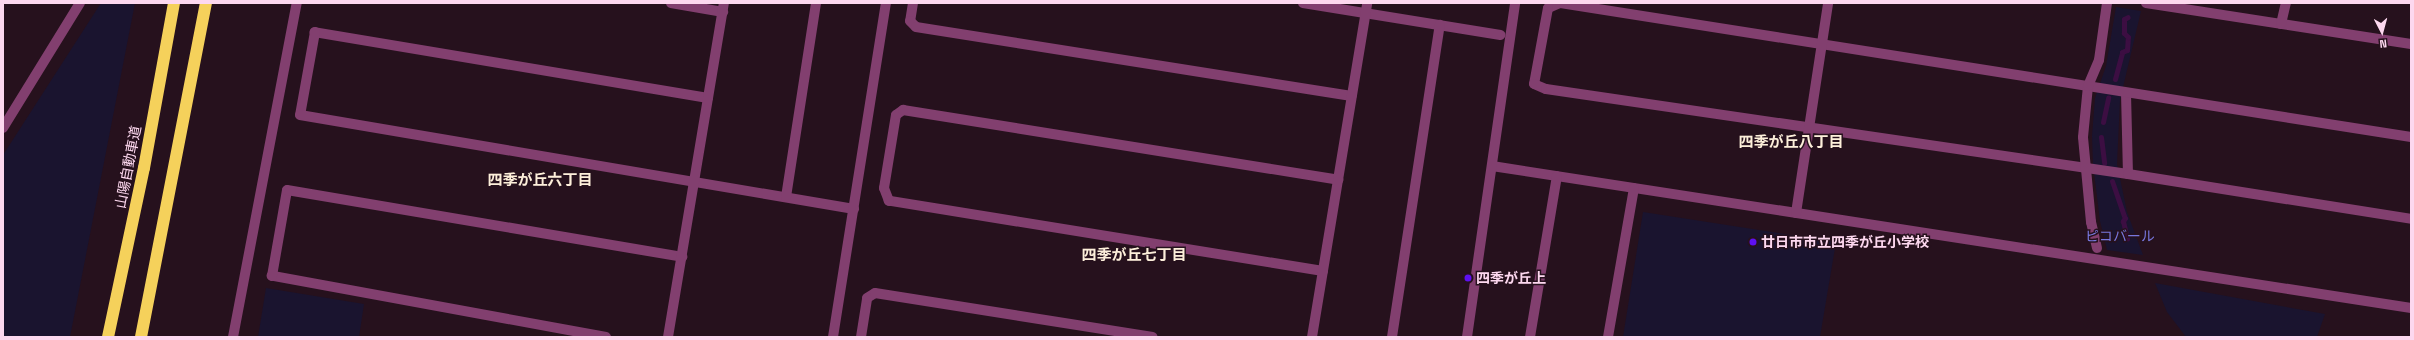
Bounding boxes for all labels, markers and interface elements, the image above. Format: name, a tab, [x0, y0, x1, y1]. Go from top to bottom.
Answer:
north arrow	[2362, 12, 2402, 52]
text: N	[2379, 37, 2388, 51]
street label: 山陽自動車道	[112, 124, 144, 210]
district label: 四季が丘八丁目	[1739, 133, 1843, 151]
district label: 四季が丘六丁目	[488, 171, 592, 189]
park label: ピコバール	[2085, 228, 2155, 244]
place label: 廿日市市立四季が丘小学校	[1761, 234, 1929, 250]
marker: 廿日市市立四季が丘小学校	[1748, 237, 1758, 247]
district label: 四季が丘七丁目	[1082, 246, 1186, 264]
place label: 四季が丘上	[1476, 270, 1546, 286]
marker: 四季が丘上	[1463, 273, 1473, 283]

